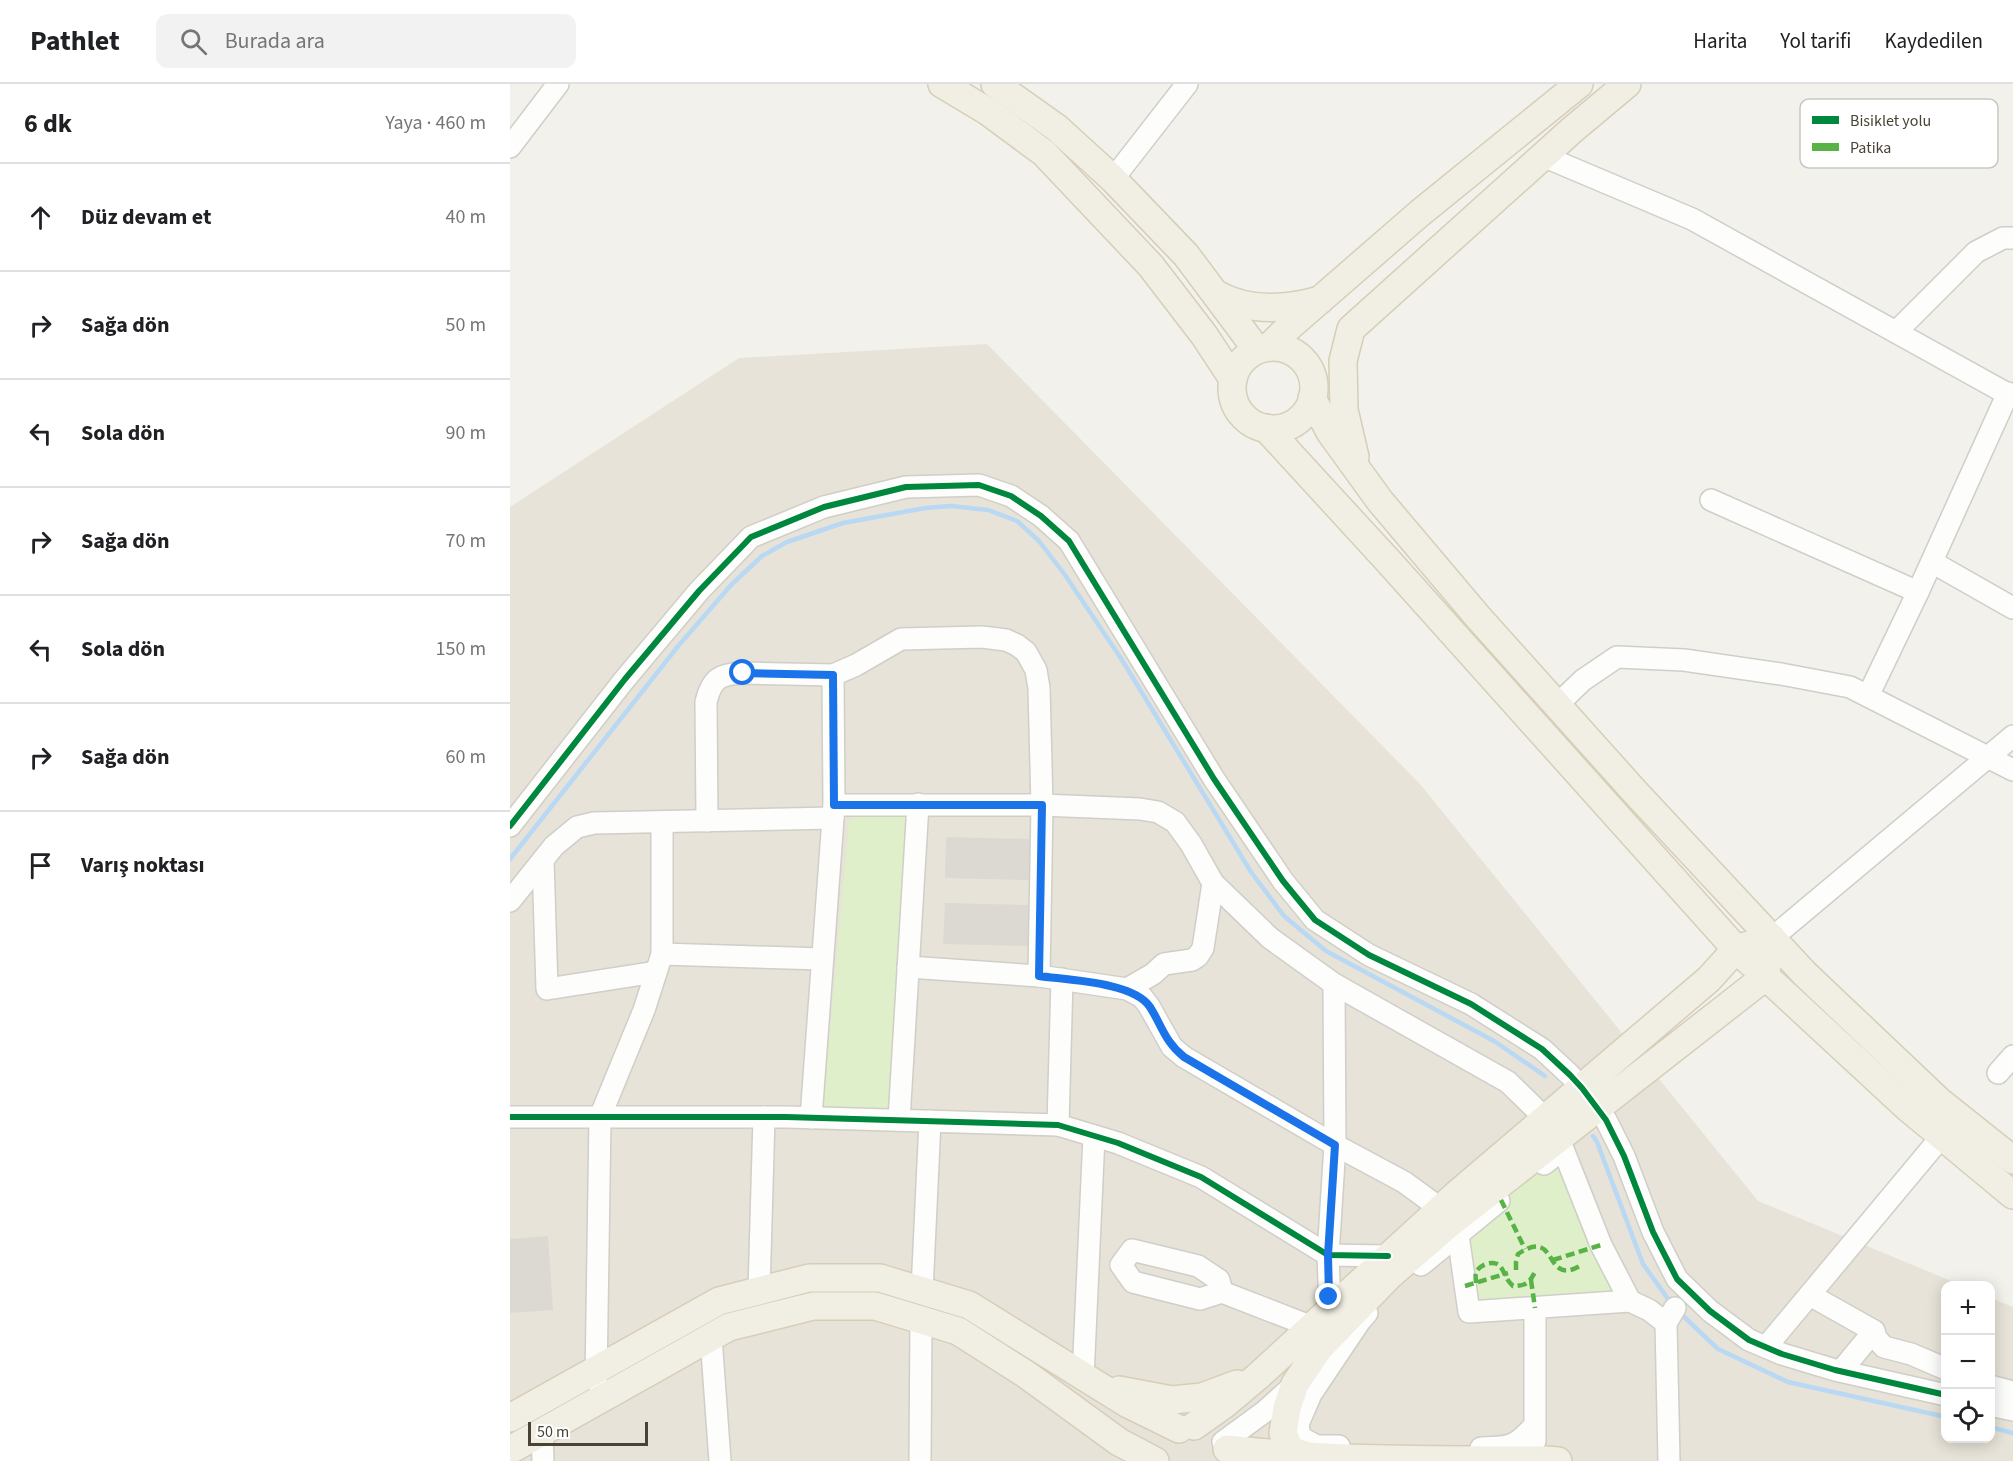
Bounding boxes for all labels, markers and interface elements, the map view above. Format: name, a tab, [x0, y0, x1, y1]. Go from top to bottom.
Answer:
search box	[156, 14, 576, 68]
text: Pathlet	[30, 21, 120, 61]
icon: search	[177, 25, 210, 58]
text: Burada ara	[225, 25, 325, 57]
text: Harita	[1693, 26, 1747, 56]
text: Yol tarifi	[1780, 26, 1851, 56]
text: Kaydedilen	[1884, 26, 1983, 56]
legend	[1800, 99, 1998, 168]
text: 6 dk	[24, 105, 72, 142]
text: Yaya · 460 m	[385, 109, 486, 137]
text: Bisiklet yolu	[1850, 110, 1931, 132]
text: Patika	[1850, 137, 1891, 159]
icon: ahead	[24, 201, 57, 234]
text: Düz devam et	[81, 201, 211, 233]
text: 40 m	[446, 203, 486, 231]
icon: right	[24, 309, 57, 342]
text: Sağa dön	[81, 309, 170, 341]
text: 50 m	[446, 311, 486, 339]
icon: left	[24, 417, 57, 450]
text: Sola dön	[81, 417, 165, 449]
text: 90 m	[446, 419, 486, 447]
icon: right	[24, 525, 57, 558]
text: Sağa dön	[81, 525, 170, 557]
text: 70 m	[446, 527, 486, 555]
icon: left	[24, 633, 57, 666]
text: Sola dön	[81, 633, 165, 665]
text: 150 m	[436, 635, 486, 663]
route start	[729, 659, 755, 685]
icon: right	[24, 741, 57, 774]
text: Sağa dön	[81, 741, 170, 773]
text: 60 m	[446, 743, 486, 771]
icon: arrive	[24, 849, 57, 882]
text: Varış noktası	[81, 849, 205, 881]
map controls	[1941, 1281, 1995, 1443]
button: +	[1941, 1281, 1995, 1335]
route end	[1315, 1283, 1341, 1309]
button: −	[1941, 1335, 1995, 1389]
button: locate	[1941, 1389, 1995, 1443]
scale bar	[528, 1419, 648, 1446]
text: 50 m	[537, 1421, 569, 1443]

